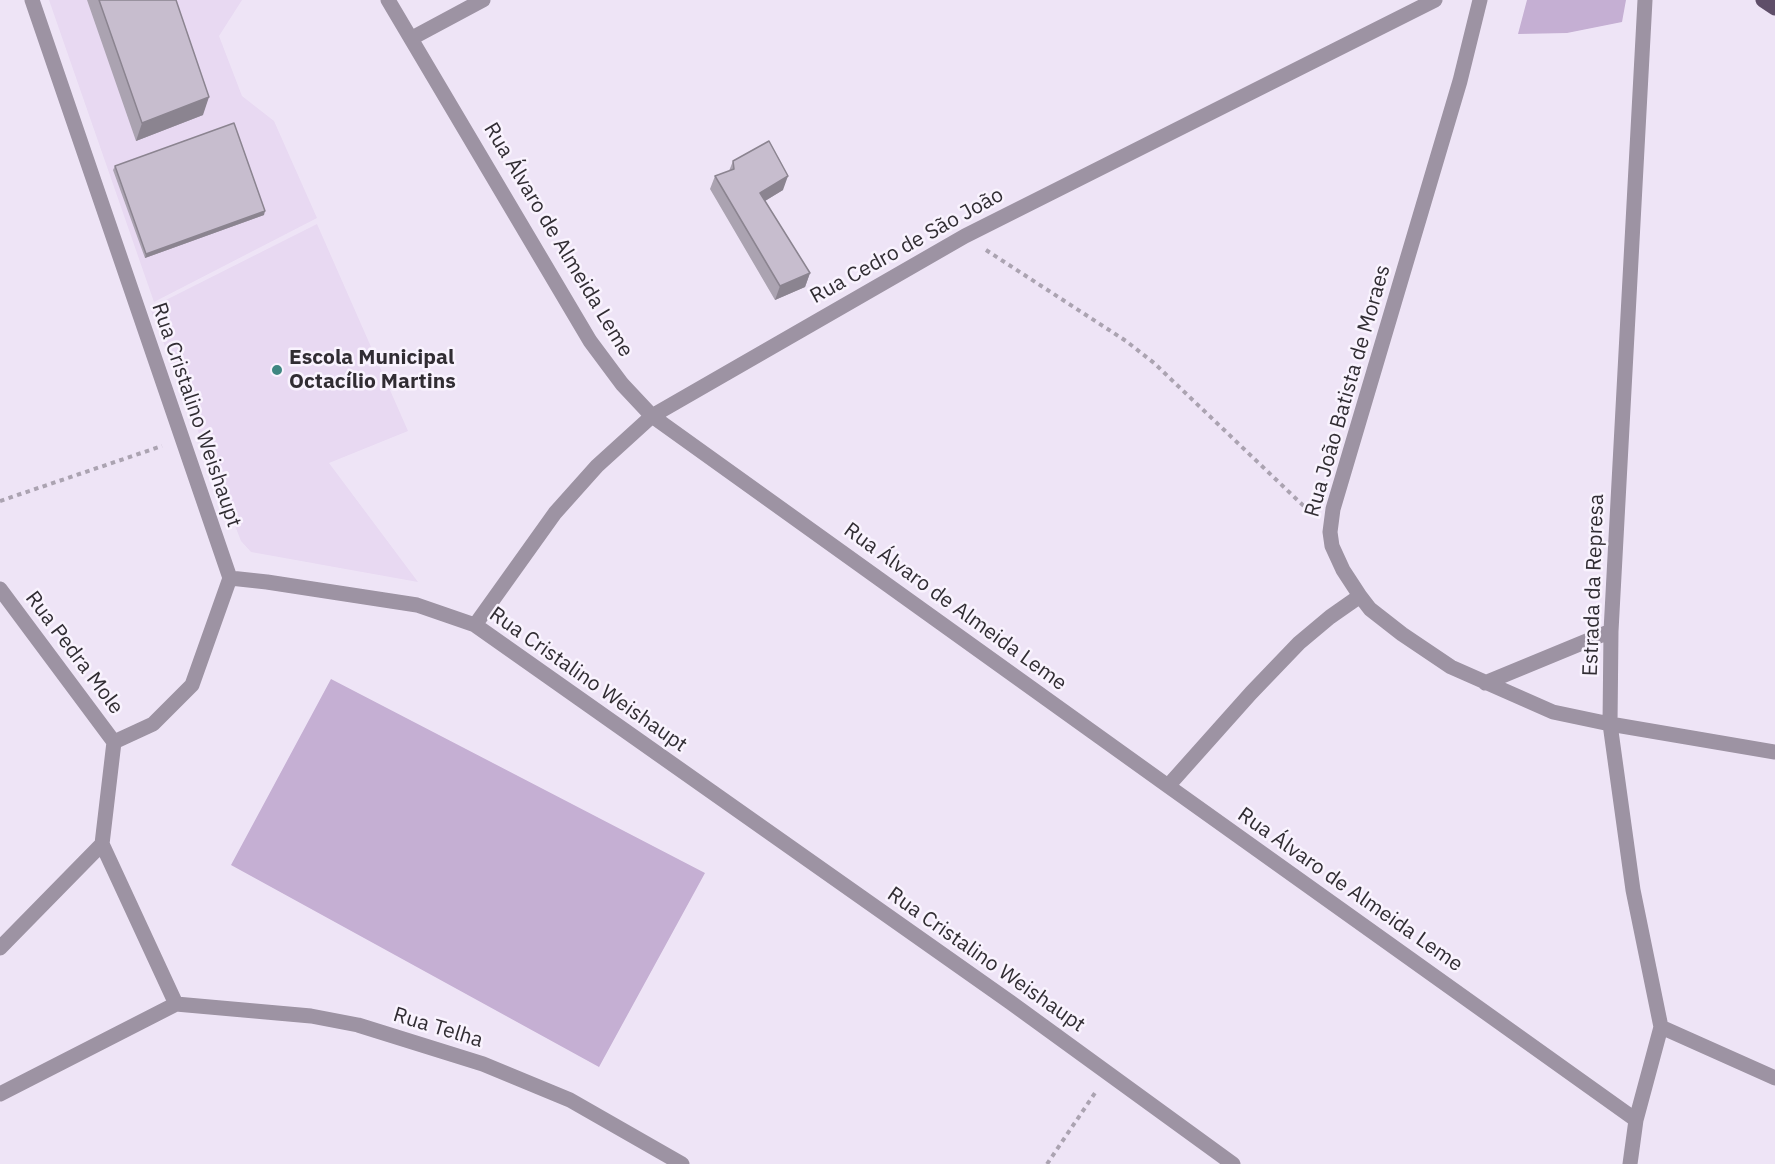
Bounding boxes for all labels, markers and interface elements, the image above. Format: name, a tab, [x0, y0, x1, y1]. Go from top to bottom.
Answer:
street label: Rua Álvaro de Almeida Leme	[478, 118, 638, 362]
street label: Rua Cedro de São João	[806, 182, 1008, 310]
street label: Rua João Batista de Moraes	[1300, 262, 1396, 520]
street label: Rua Cristalino Weishaupt	[146, 299, 246, 531]
place label: Escola Municipal Octacílio Martins	[289, 345, 456, 395]
marker: Escola Municipal Octacílio Martins	[270, 363, 284, 377]
street label: Estrada da Represa	[1578, 493, 1610, 677]
street label: Rua Álvaro de Almeida Leme	[839, 518, 1071, 696]
street label: Rua Pedra Mole	[20, 587, 128, 719]
street label: Rua Cristalino Weishaupt	[484, 602, 692, 758]
street label: Rua Álvaro de Almeida Leme	[1233, 802, 1467, 978]
street label: Rua Cristalino Weishaupt	[882, 882, 1090, 1038]
street label: Rua Telha	[390, 1002, 486, 1054]

